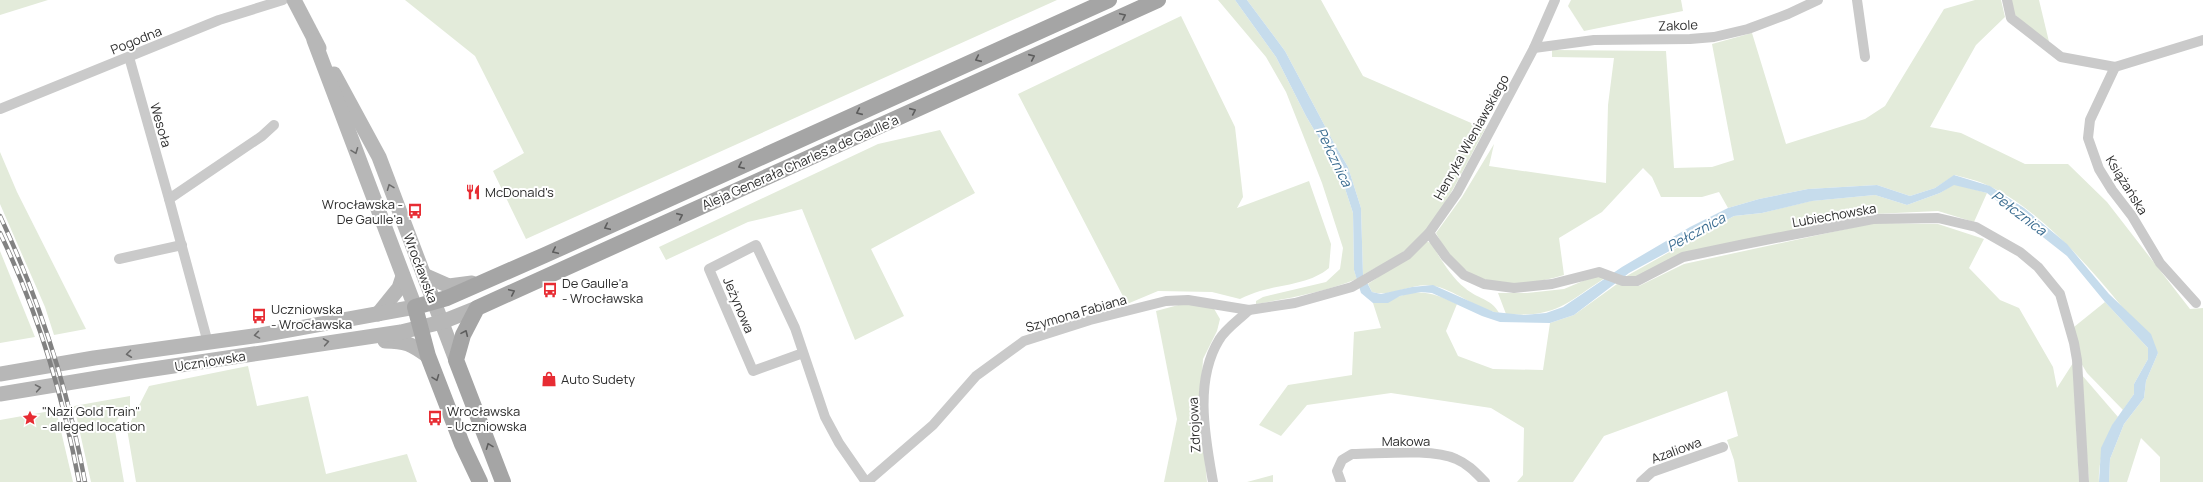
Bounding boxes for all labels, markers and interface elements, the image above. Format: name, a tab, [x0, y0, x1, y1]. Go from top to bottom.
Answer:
one-way arrow	[1118, 13, 1126, 21]
street label: Zakole	[1658, 15, 1699, 35]
street label: Pogodna	[108, 22, 164, 58]
one-way arrow	[974, 54, 982, 62]
one-way arrow	[1028, 54, 1035, 62]
street label: Henryka Wieniawskiego	[1429, 71, 1513, 203]
street label: Wesoła	[146, 101, 176, 149]
one-way arrow	[856, 107, 864, 115]
one-way arrow	[909, 108, 917, 116]
street label: Aleja Generała Charles'a de Gaulle'a	[699, 110, 901, 214]
water label: Pełcznica	[1312, 124, 1358, 191]
one-way arrow	[350, 147, 358, 154]
street label: Książańska	[2102, 152, 2152, 218]
one-way arrow	[737, 161, 745, 169]
restaurant icon: McDonald's	[464, 183, 482, 201]
place label: McDonald's	[485, 183, 554, 201]
one-way arrow	[386, 184, 395, 191]
water label: Pełcznica	[1988, 186, 2051, 240]
place label: Wrocławska - De Gaulle'a	[322, 195, 403, 228]
street label: Lubiechowska	[1790, 199, 1878, 231]
bus stop icon: Wrocławska - De Gaulle'a	[406, 202, 424, 220]
water label: Pełcznica	[1663, 207, 1729, 255]
one-way arrow	[675, 213, 683, 221]
one-way arrow	[604, 222, 612, 230]
street label: Wrocławska	[399, 231, 443, 305]
one-way arrow	[552, 246, 560, 254]
place label: De Gaulle'a - Wrocławska	[562, 274, 643, 307]
street label: Jeżynowa	[719, 274, 759, 336]
bus stop icon: De Gaulle'a - Wrocławska	[541, 281, 559, 299]
one-way arrow	[508, 289, 516, 297]
street label: Szymona Fabiana	[1023, 290, 1129, 336]
place label: Uczniowska - Wrocławska	[271, 300, 352, 333]
bus stop icon: Uczniowska - Wrocławska	[250, 307, 268, 325]
one-way arrow	[254, 330, 260, 339]
one-way arrow	[460, 330, 468, 337]
one-way arrow	[323, 339, 329, 347]
street label: Uczniowska	[173, 347, 247, 375]
one-way arrow	[126, 349, 132, 358]
shop icon: Auto Sudety	[540, 370, 558, 388]
place label: Auto Sudety	[561, 370, 635, 388]
one-way arrow	[432, 374, 440, 381]
one-way arrow	[35, 384, 42, 393]
street label: Zdrojowa	[1184, 397, 1204, 453]
place label: "Nazi Gold Train" - alleged location	[42, 402, 145, 435]
place label: Wrocławska - Uczniowska	[447, 402, 527, 435]
place icon: "Nazi Gold Train" - alleged location	[21, 409, 39, 427]
bus stop icon: Wrocławska - Uczniowska	[426, 409, 444, 427]
street label: Makowa	[1382, 432, 1430, 450]
street label: Azaliowa	[1648, 433, 1704, 467]
one-way arrow	[486, 442, 494, 449]

